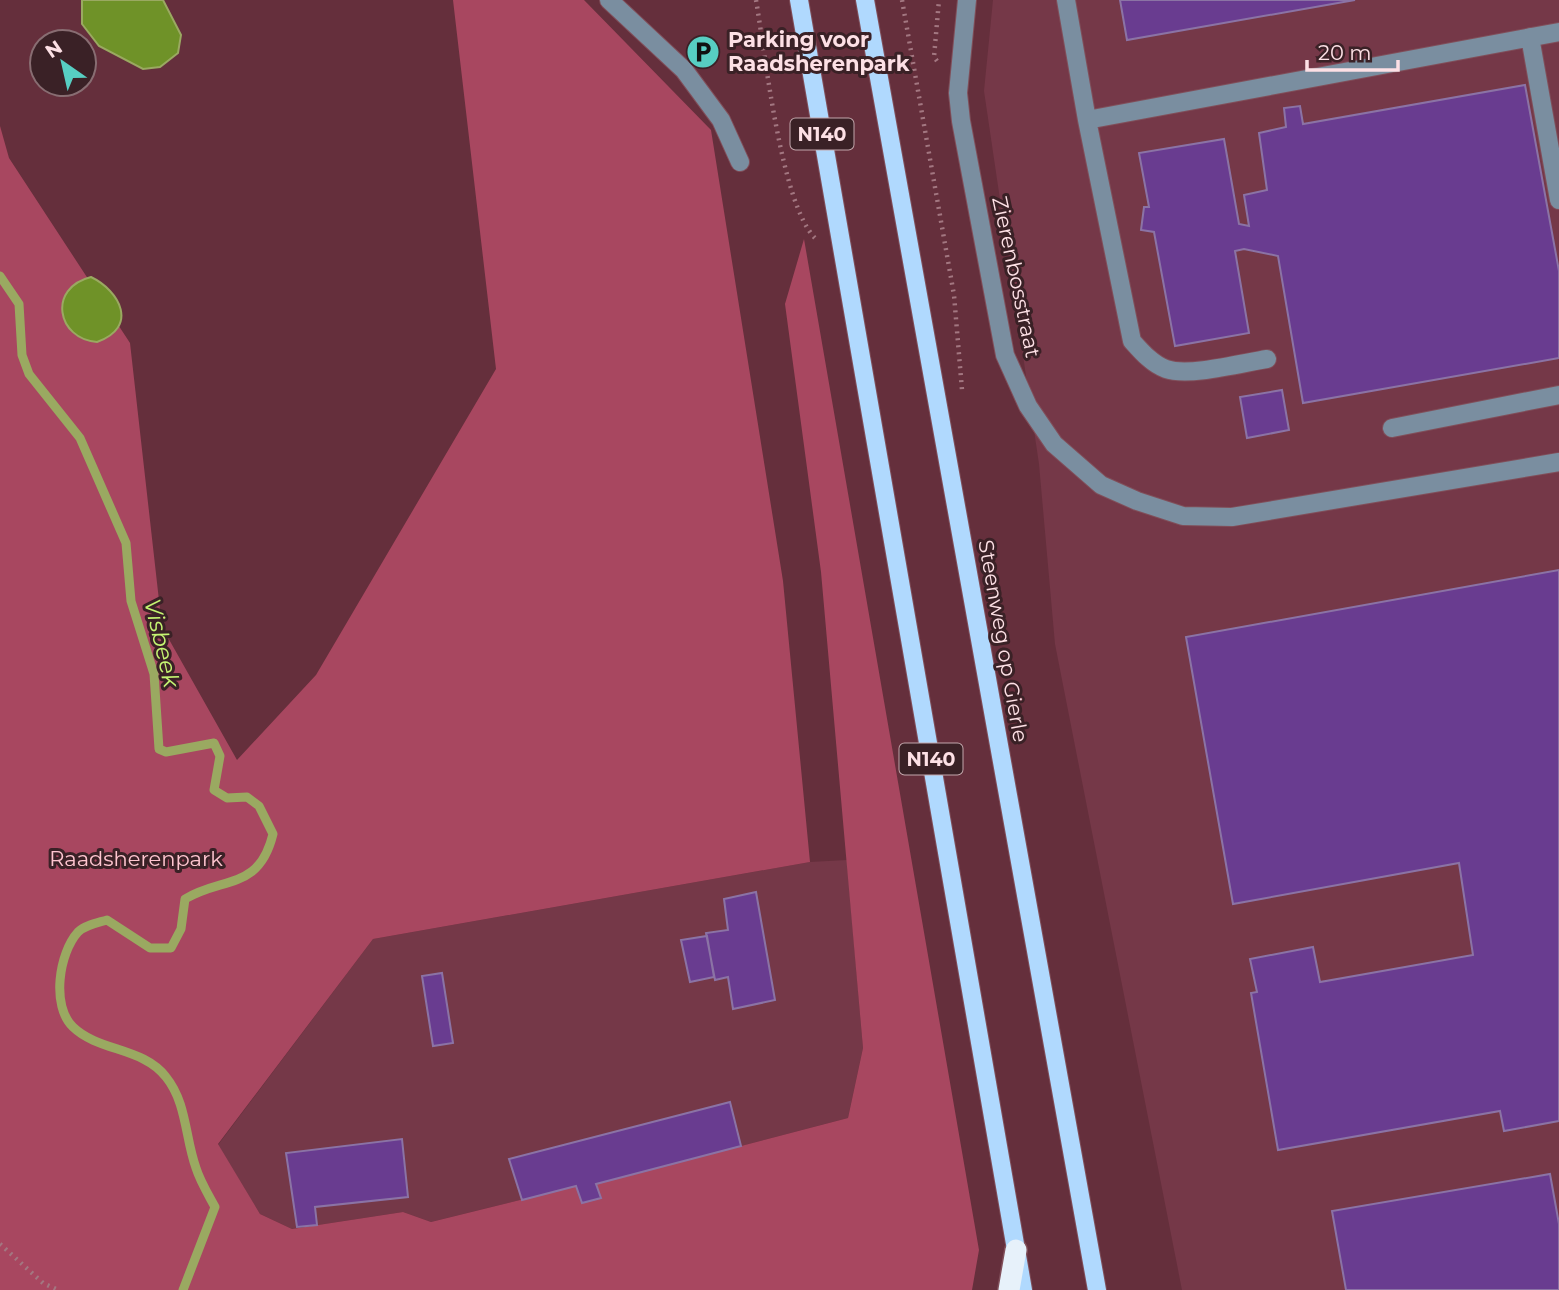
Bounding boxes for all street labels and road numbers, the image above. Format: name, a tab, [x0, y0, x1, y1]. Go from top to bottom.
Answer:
road number: N140	[790, 118, 854, 150]
street label: Zierenbosstraat	[987, 194, 1046, 360]
street label: Steenweg op Gierle	[973, 538, 1034, 744]
road number: N140	[900, 744, 962, 774]

